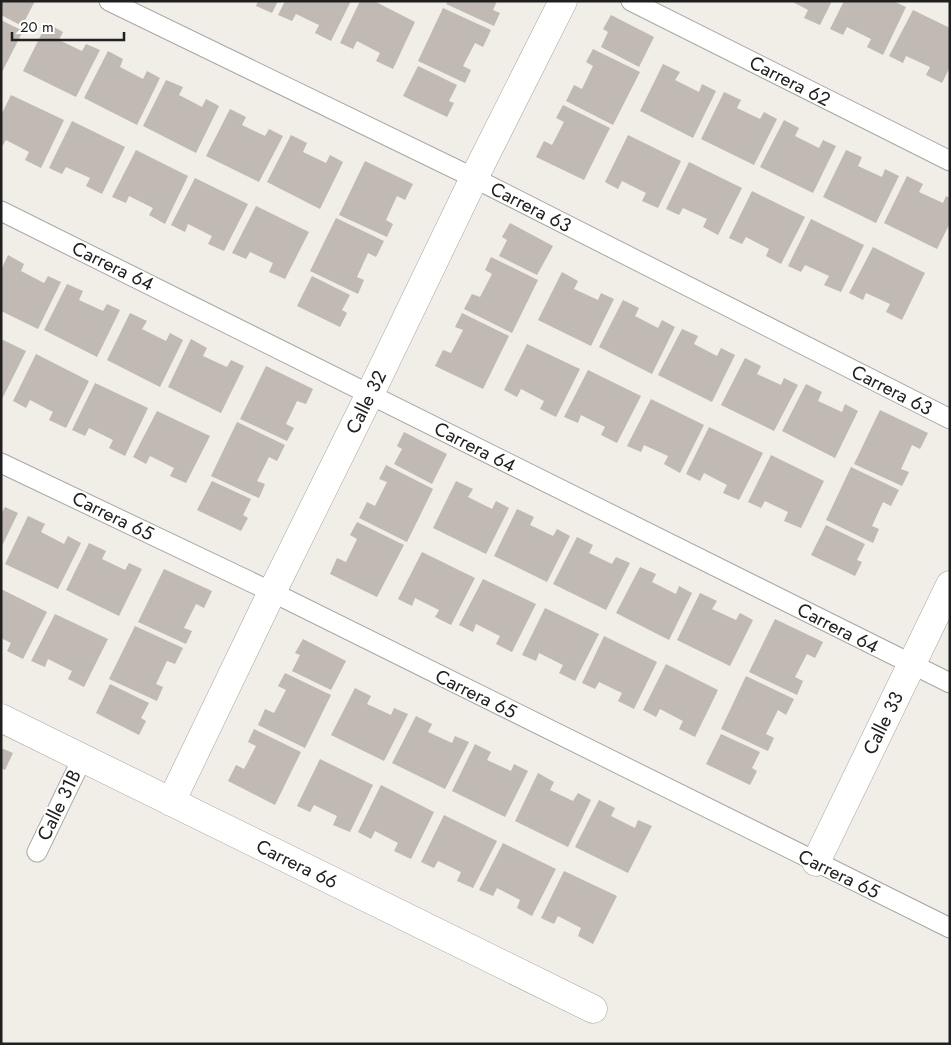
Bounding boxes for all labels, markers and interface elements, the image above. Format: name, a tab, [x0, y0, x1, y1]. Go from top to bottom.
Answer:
scale bar	[12, 10, 125, 42]
text: 20 m	[20, 16, 54, 38]
street label: Carrera 62	[745, 49, 835, 113]
street label: Carrera 63	[486, 175, 576, 239]
street label: Carrera 64	[67, 235, 159, 297]
street label: Carrera 63	[847, 358, 937, 422]
street label: Calle 32	[339, 366, 393, 438]
street label: Carrera 64	[430, 415, 520, 479]
street label: Carrera 65	[68, 485, 158, 547]
street label: Carrera 64	[793, 596, 883, 660]
street label: Carrera 65	[431, 663, 521, 725]
street label: Calle 33	[856, 687, 910, 759]
street label: Calle 31B	[30, 765, 88, 845]
street label: Carrera 66	[252, 833, 342, 895]
street label: Carrera 65	[794, 843, 884, 905]

